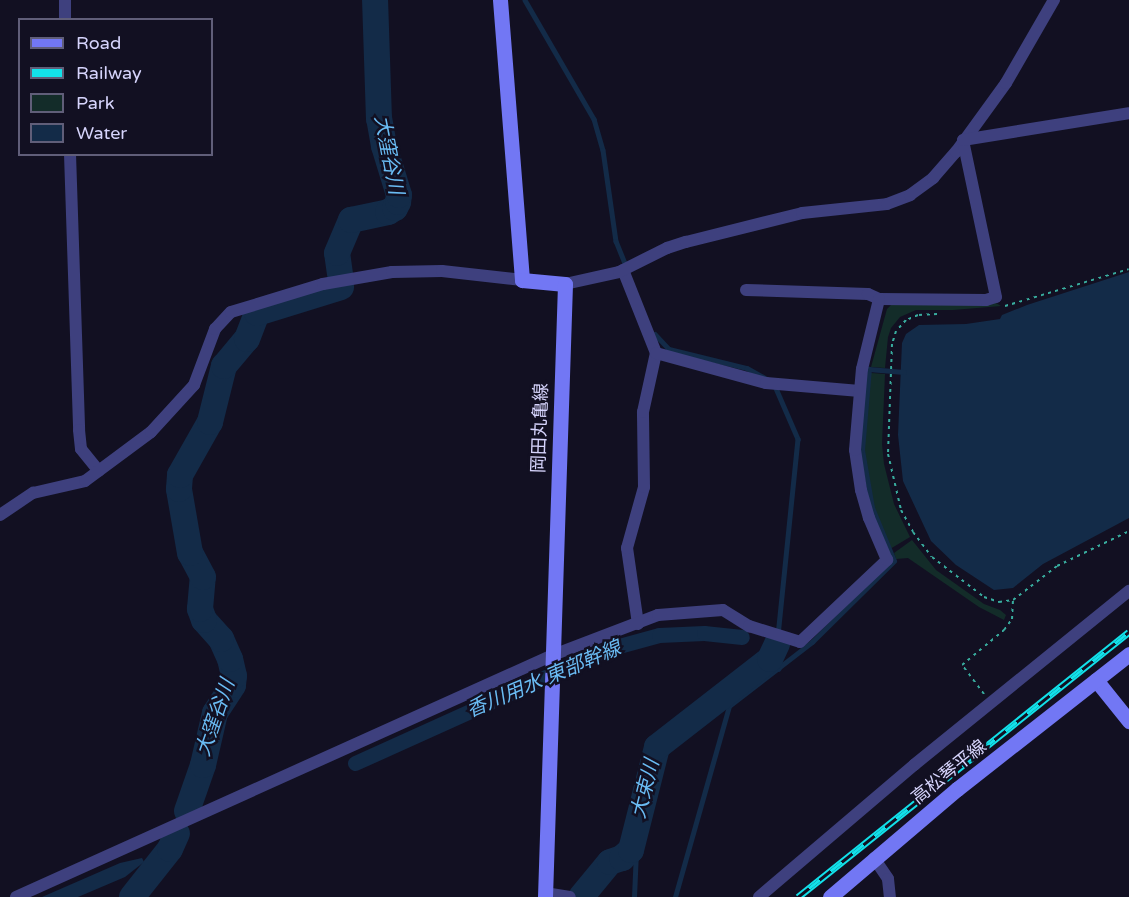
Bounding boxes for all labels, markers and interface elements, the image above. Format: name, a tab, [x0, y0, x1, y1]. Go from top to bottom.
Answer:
legend	[18, 18, 213, 156]
text: Road	[76, 32, 121, 54]
text: Railway	[76, 62, 142, 84]
text: Park	[76, 92, 114, 114]
water label: 大窪谷川	[369, 113, 407, 197]
text: Water	[76, 122, 127, 144]
street label: 岡田丸亀線	[528, 383, 552, 473]
water label: 香川用水 東部幹線	[463, 637, 625, 723]
water label: 大窪谷川	[192, 676, 240, 760]
street label: 高松琴平線	[907, 735, 991, 809]
water label: 大束川	[627, 757, 665, 821]

